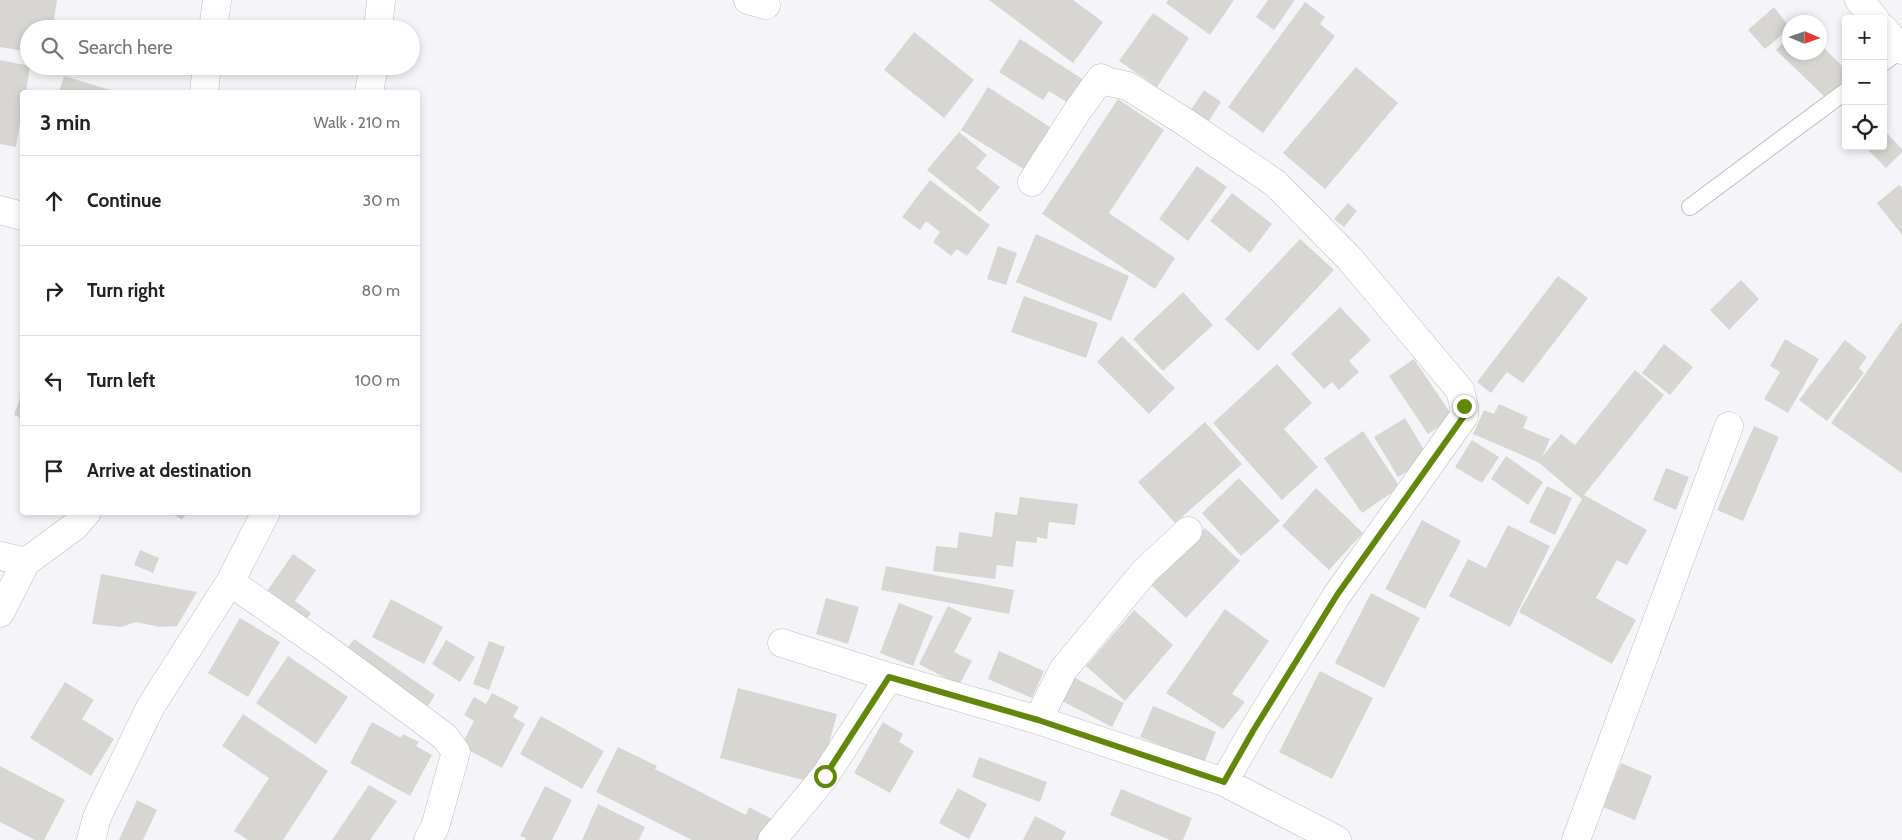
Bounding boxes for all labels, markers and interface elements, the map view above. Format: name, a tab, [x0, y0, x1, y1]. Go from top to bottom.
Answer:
north arrow	[1782, 15, 1827, 60]
map controls	[1842, 15, 1887, 150]
button: +	[1842, 15, 1887, 60]
search box	[20, 20, 420, 75]
icon: search	[38, 34, 66, 62]
text: Search here	[78, 36, 172, 59]
button: −	[1842, 60, 1887, 105]
button: locate	[1842, 105, 1887, 150]
text: 3 min	[40, 110, 91, 135]
text: Walk · 210 m	[313, 113, 400, 132]
icon: ahead	[40, 187, 68, 215]
text: Continue	[87, 189, 161, 212]
text: 30 m	[363, 191, 400, 210]
icon: right	[40, 277, 68, 305]
text: Turn right	[87, 279, 165, 302]
text: 80 m	[362, 281, 400, 300]
icon: left	[40, 367, 68, 395]
text: Turn left	[87, 369, 155, 392]
text: 100 m	[355, 371, 400, 390]
route end	[1453, 395, 1476, 418]
icon: arrive	[40, 457, 68, 485]
text: Arrive at destination	[87, 459, 251, 482]
route start	[814, 765, 837, 788]

